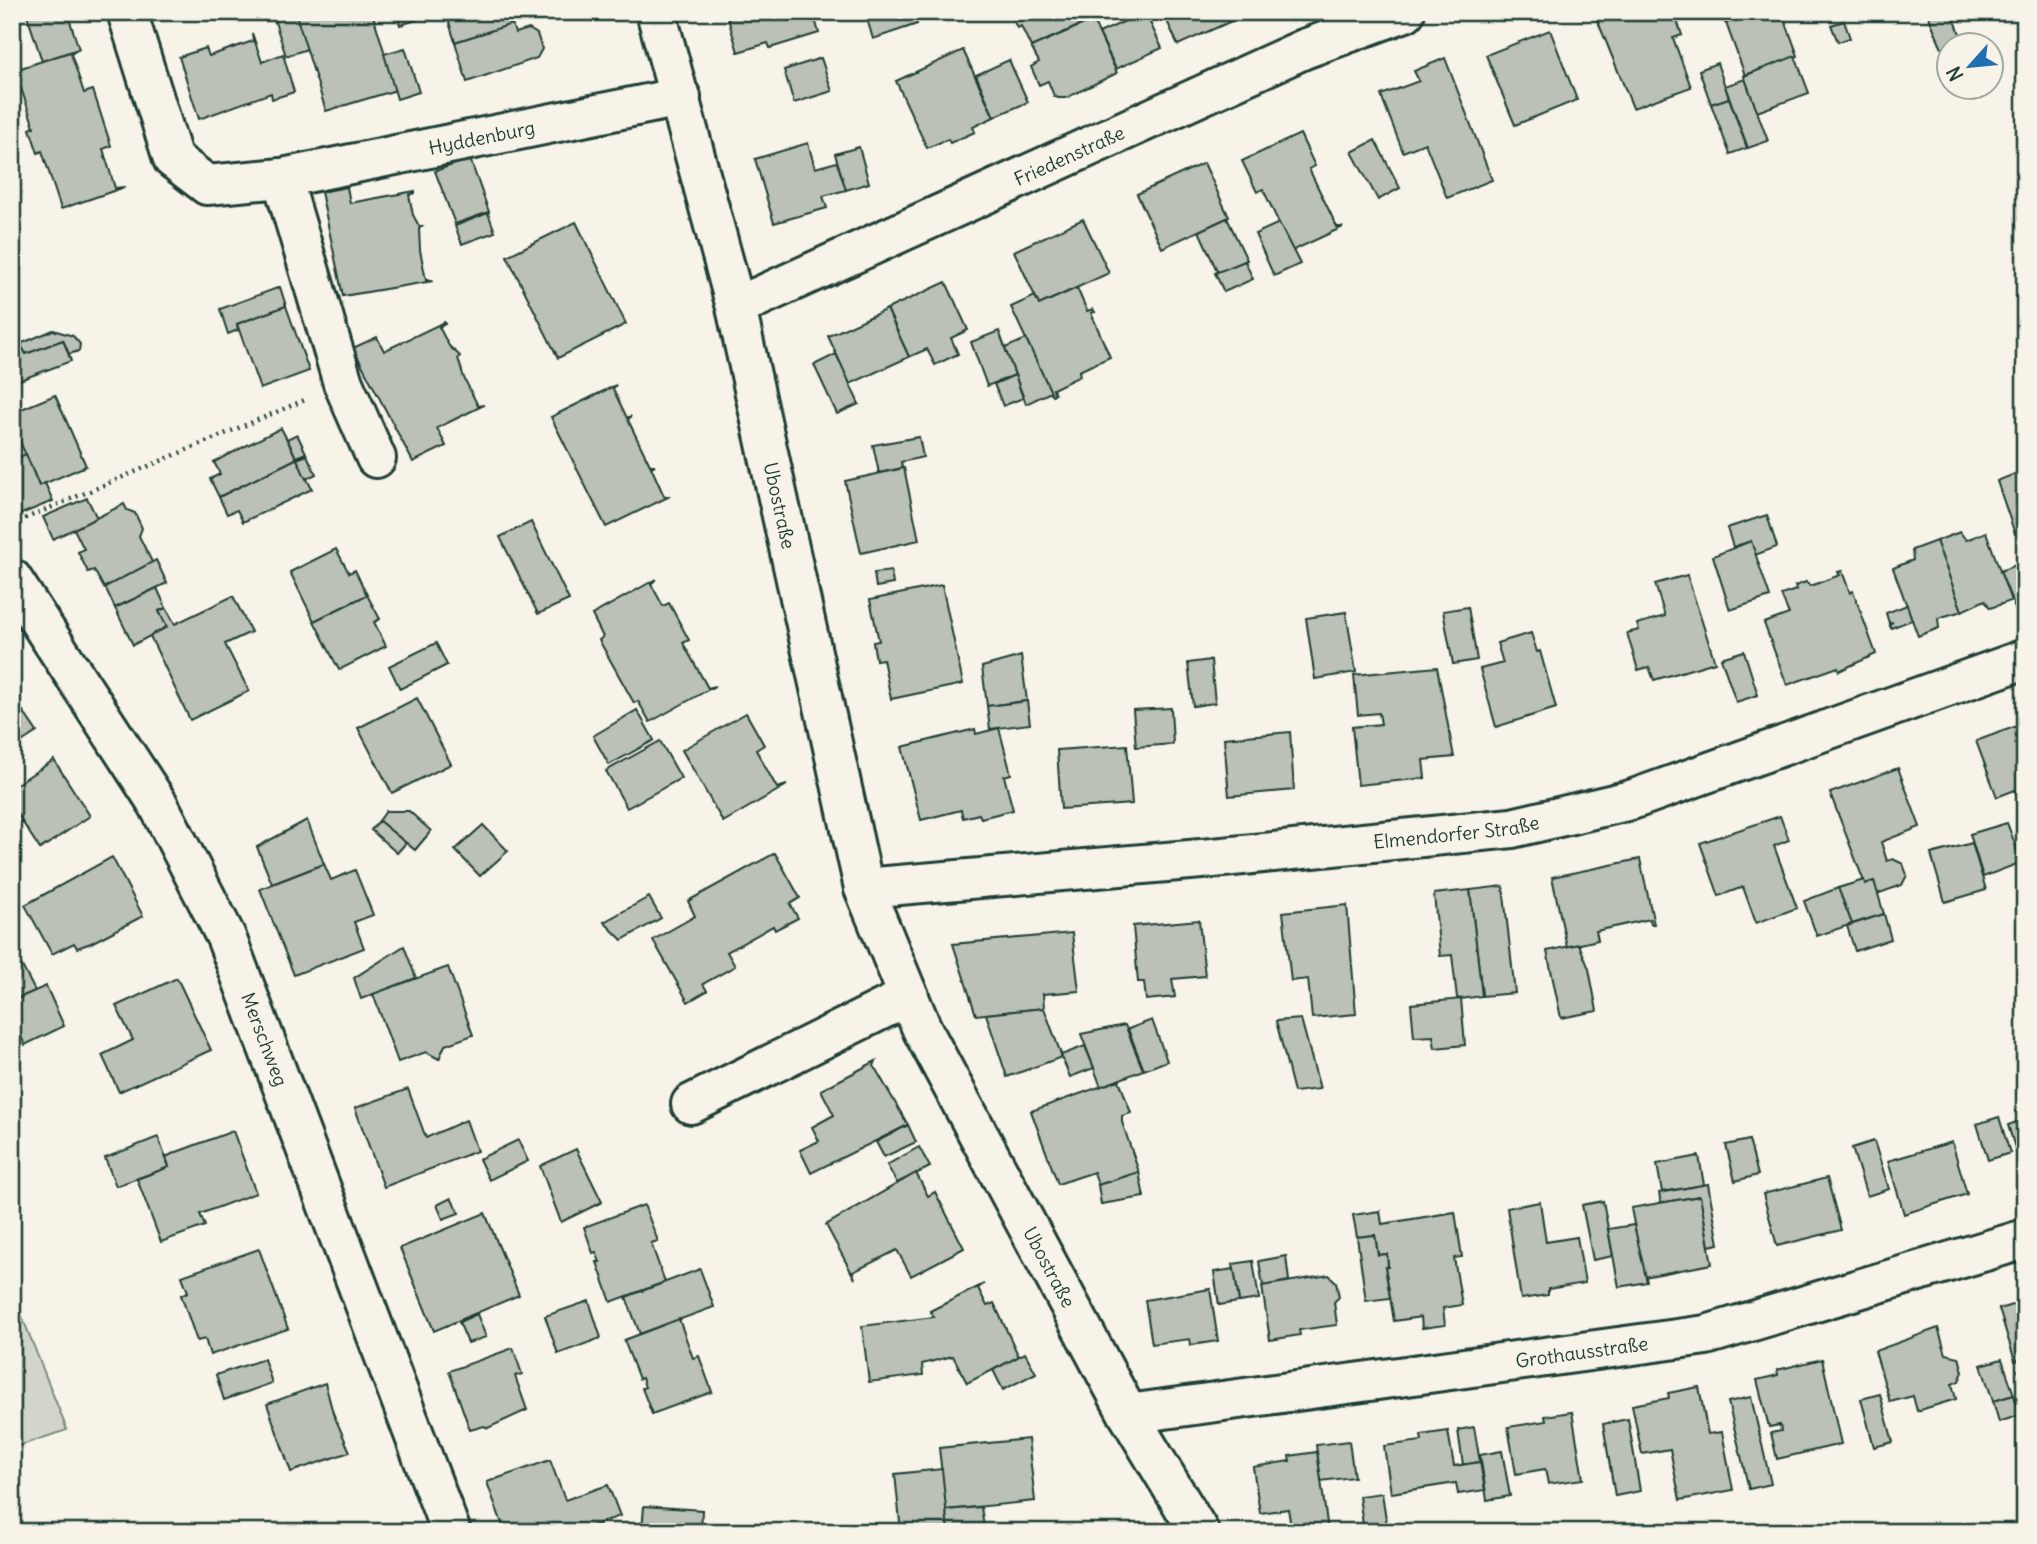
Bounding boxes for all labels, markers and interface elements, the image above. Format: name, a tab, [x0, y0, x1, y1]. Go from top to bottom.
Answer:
north arrow	[1936, 32, 2006, 102]
text: N	[1941, 62, 1969, 85]
street label: Hyddenburg	[427, 115, 537, 160]
street label: Friedenstraße	[1010, 120, 1128, 191]
street label: Ubostraße	[759, 460, 801, 551]
street label: Elmendorfer Straße	[1372, 810, 1542, 854]
street label: Merschweg	[236, 989, 293, 1090]
street label: Ubostraße	[1018, 1223, 1081, 1312]
street label: Grothausstraße	[1514, 1331, 1650, 1373]

